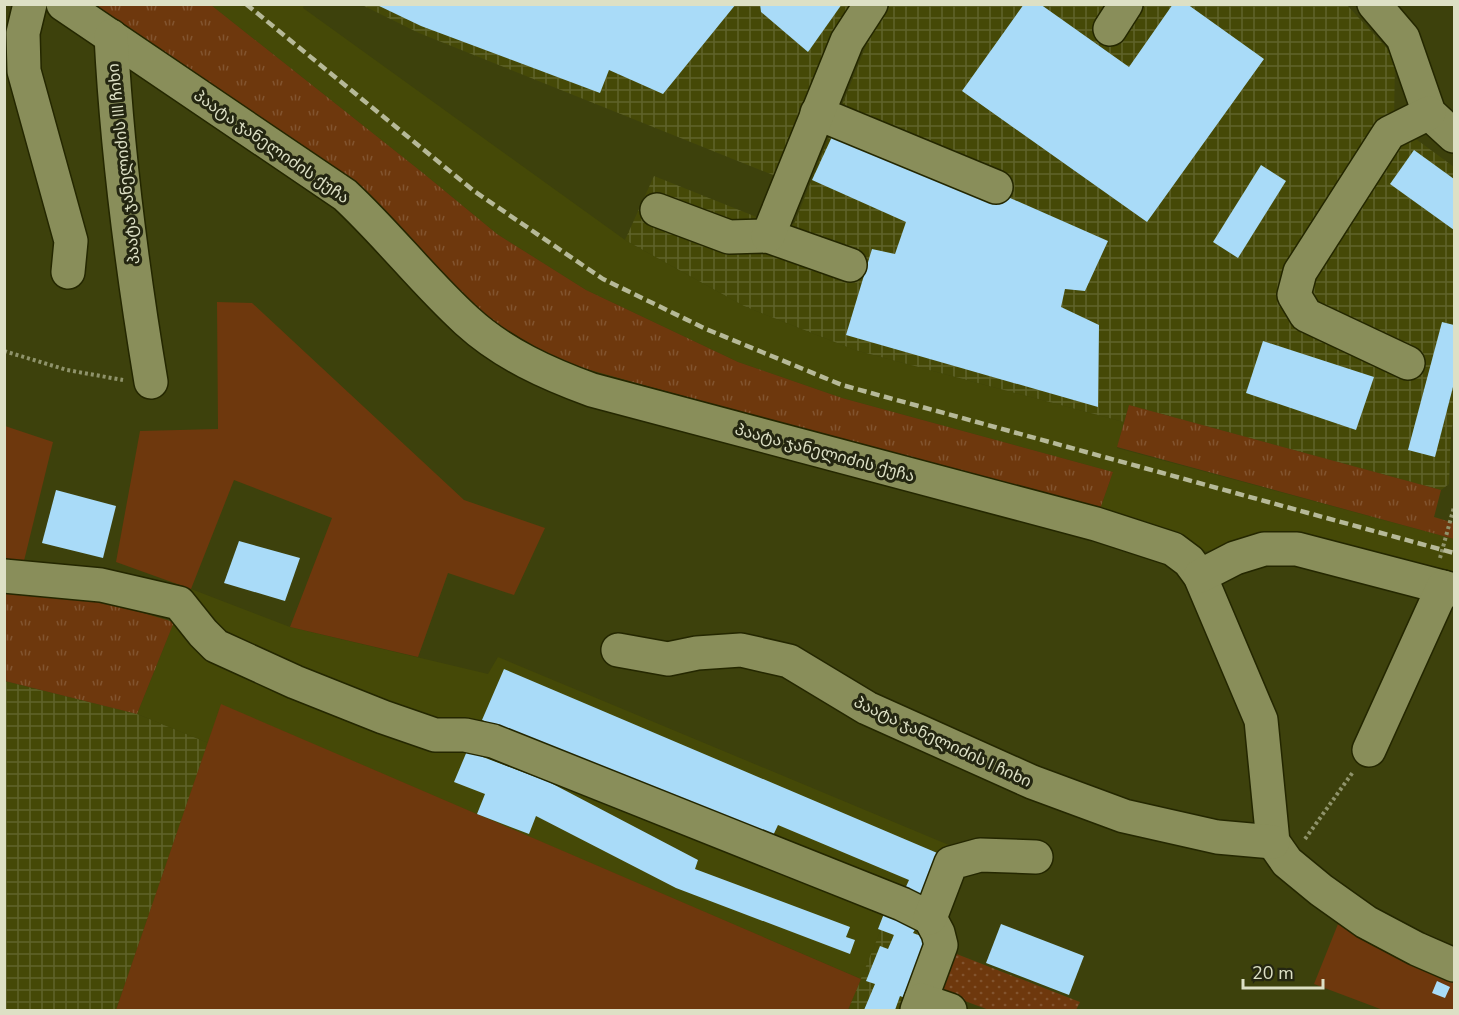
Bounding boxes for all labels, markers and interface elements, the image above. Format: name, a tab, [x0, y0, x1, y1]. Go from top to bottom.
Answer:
street label: პაატა ჯანელიძის III ჩიხი	[102, 62, 145, 265]
street label: პაატა ჯანელიძის ქუჩა	[189, 85, 354, 209]
street label: პაატა ჯანელიძის ქუჩა	[732, 418, 917, 488]
street label: პაატა ჯანელიძის I ჩიხი	[850, 691, 1035, 793]
scale bar	[1243, 952, 1322, 990]
text: 20 m	[1252, 961, 1294, 985]

